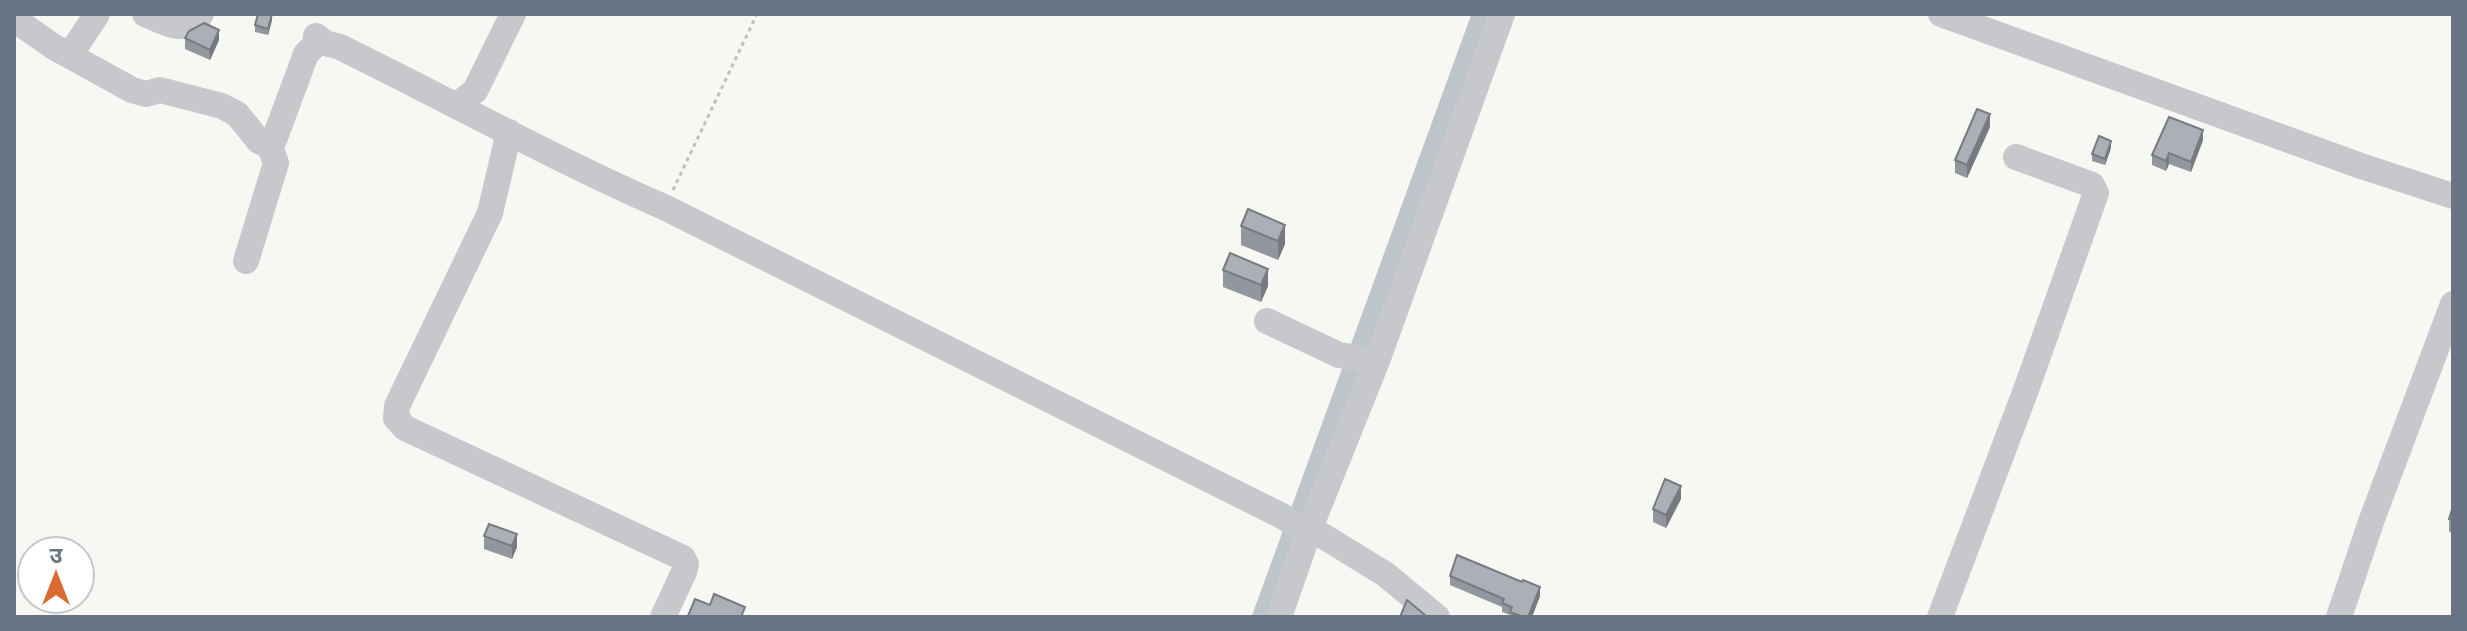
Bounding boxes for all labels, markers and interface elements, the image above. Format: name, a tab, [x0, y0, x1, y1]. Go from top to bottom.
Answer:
north arrow	[16, 535, 96, 615]
text: उ	[50, 542, 64, 569]

